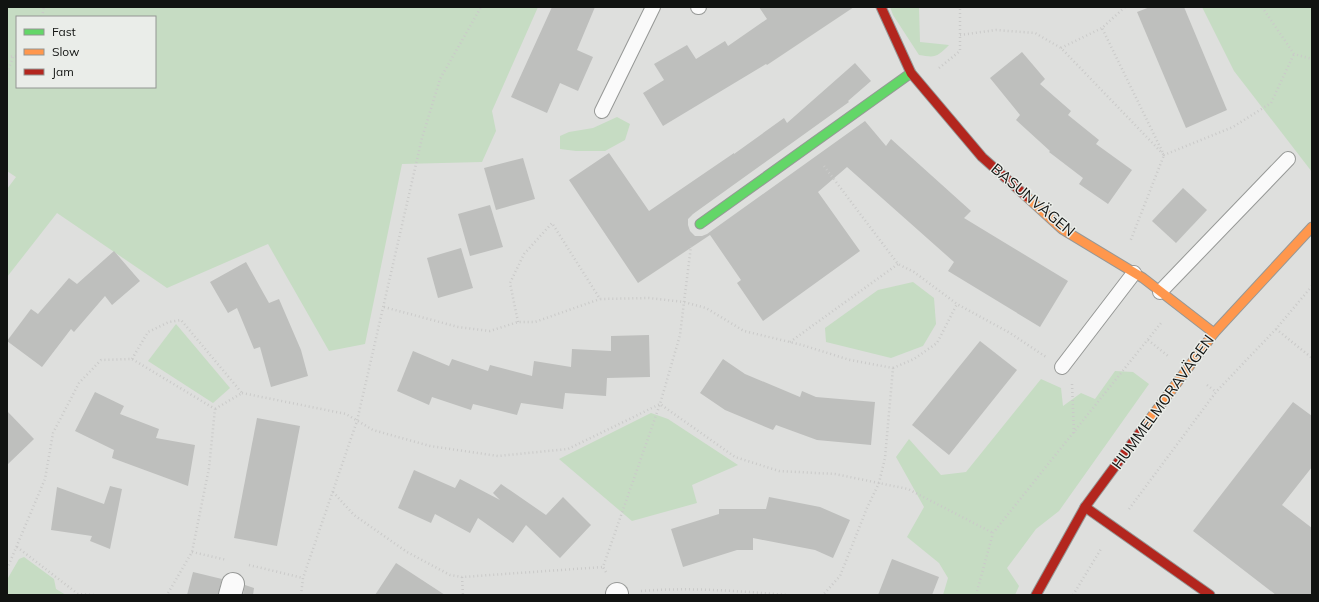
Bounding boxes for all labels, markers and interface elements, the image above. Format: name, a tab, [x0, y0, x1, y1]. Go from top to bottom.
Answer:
legend	[16, 16, 156, 88]
text: Fast	[52, 24, 76, 39]
text: Slow	[52, 44, 80, 59]
text: Jam	[52, 64, 74, 79]
street label: BASUNVÄGEN	[987, 159, 1079, 240]
street label: HUMMELMORAVÄGEN	[1107, 331, 1218, 473]

